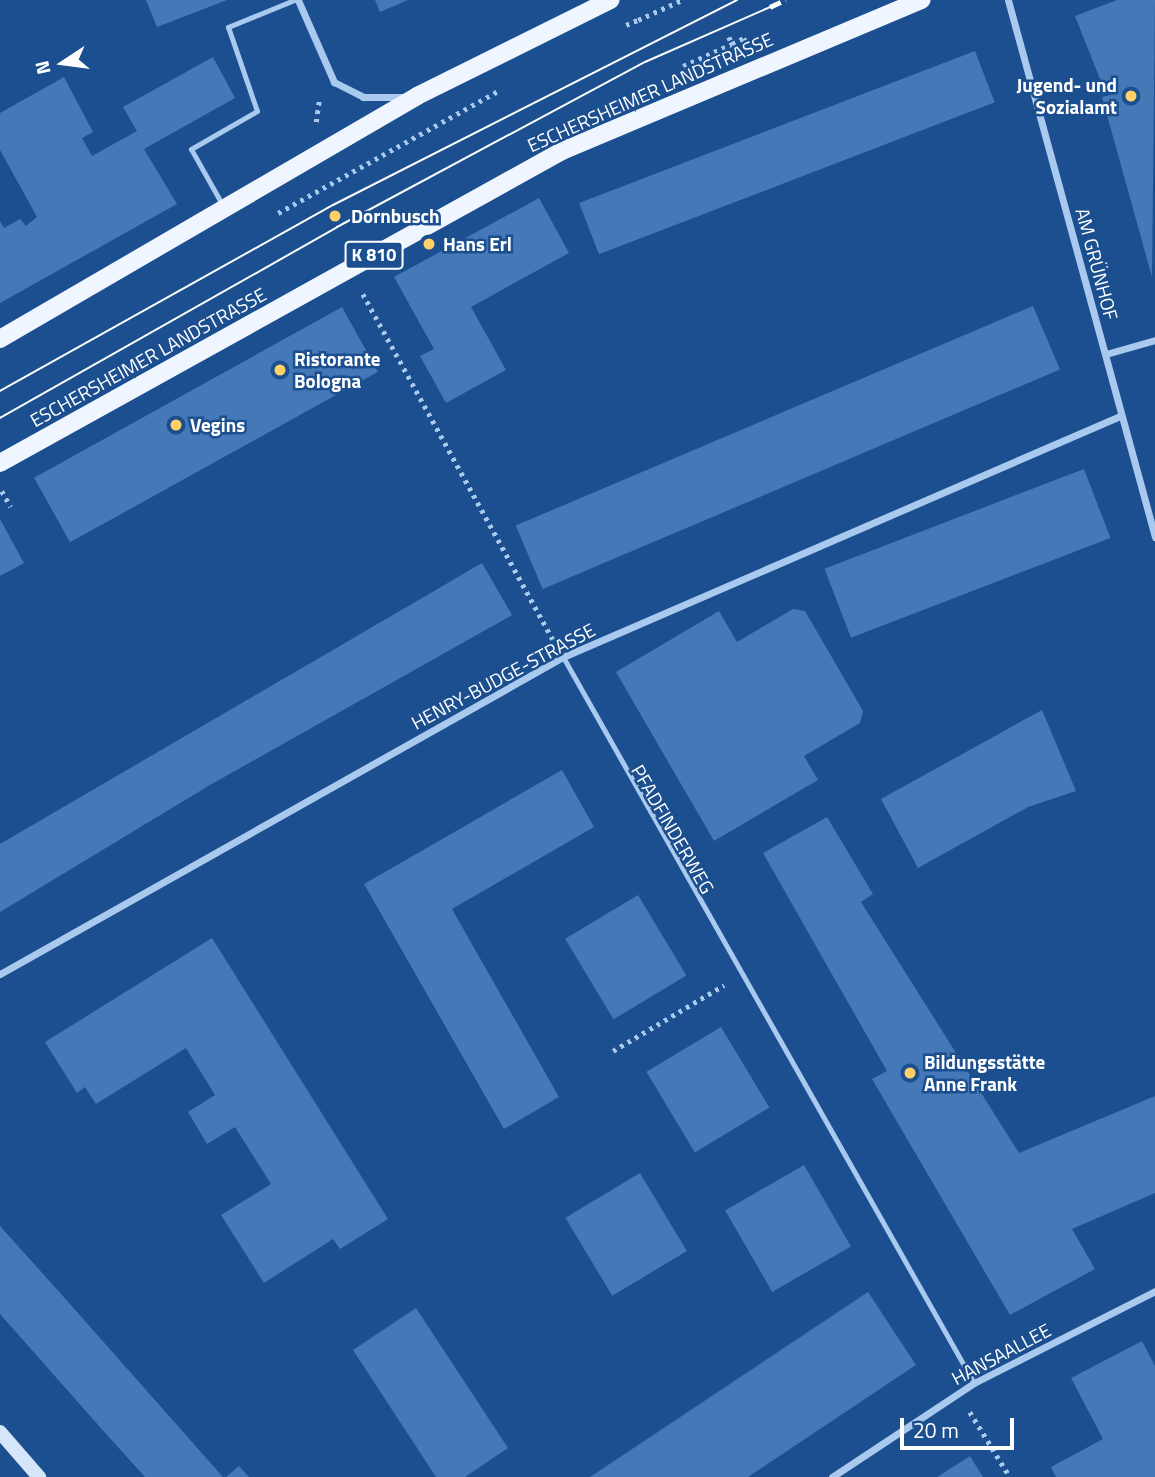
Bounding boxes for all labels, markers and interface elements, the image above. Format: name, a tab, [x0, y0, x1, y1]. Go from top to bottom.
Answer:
street label: ESCHERSHEIMER LANDSTRASSE	[524, 27, 776, 157]
north arrow	[28, 28, 98, 98]
text: N	[26, 58, 58, 78]
place label: Jugend- und Sozialamt	[1017, 74, 1117, 118]
marker: Jugend- und Sozialamt	[1123, 88, 1139, 104]
place label: Dornbusch	[351, 205, 440, 227]
street label: AM GRÜNHOF	[1071, 205, 1123, 323]
marker: Dornbusch	[325, 206, 345, 226]
place label: Hans Erl	[443, 233, 512, 255]
marker: Hans Erl	[421, 236, 437, 252]
road number: K 810	[344, 241, 404, 270]
street label: ESCHERSHEIMER LANDSTRASSE	[26, 282, 270, 432]
place label: Ristorante Bologna	[294, 348, 381, 392]
marker: Ristorante Bologna	[272, 362, 288, 378]
place label: Vegins	[190, 414, 245, 436]
marker: Vegins	[168, 417, 184, 433]
street label: HENRY-BUDGE-STRASSE	[407, 618, 599, 734]
street label: PFADFINDERWEG	[627, 760, 719, 898]
place label: Bildungsstätte Anne Frank	[924, 1051, 1045, 1095]
marker: Bildungsstätte Anne Frank	[902, 1065, 918, 1081]
street label: HANSAALLEE	[948, 1318, 1054, 1390]
scale bar	[903, 1404, 1017, 1448]
text: 20 m	[913, 1414, 959, 1446]

